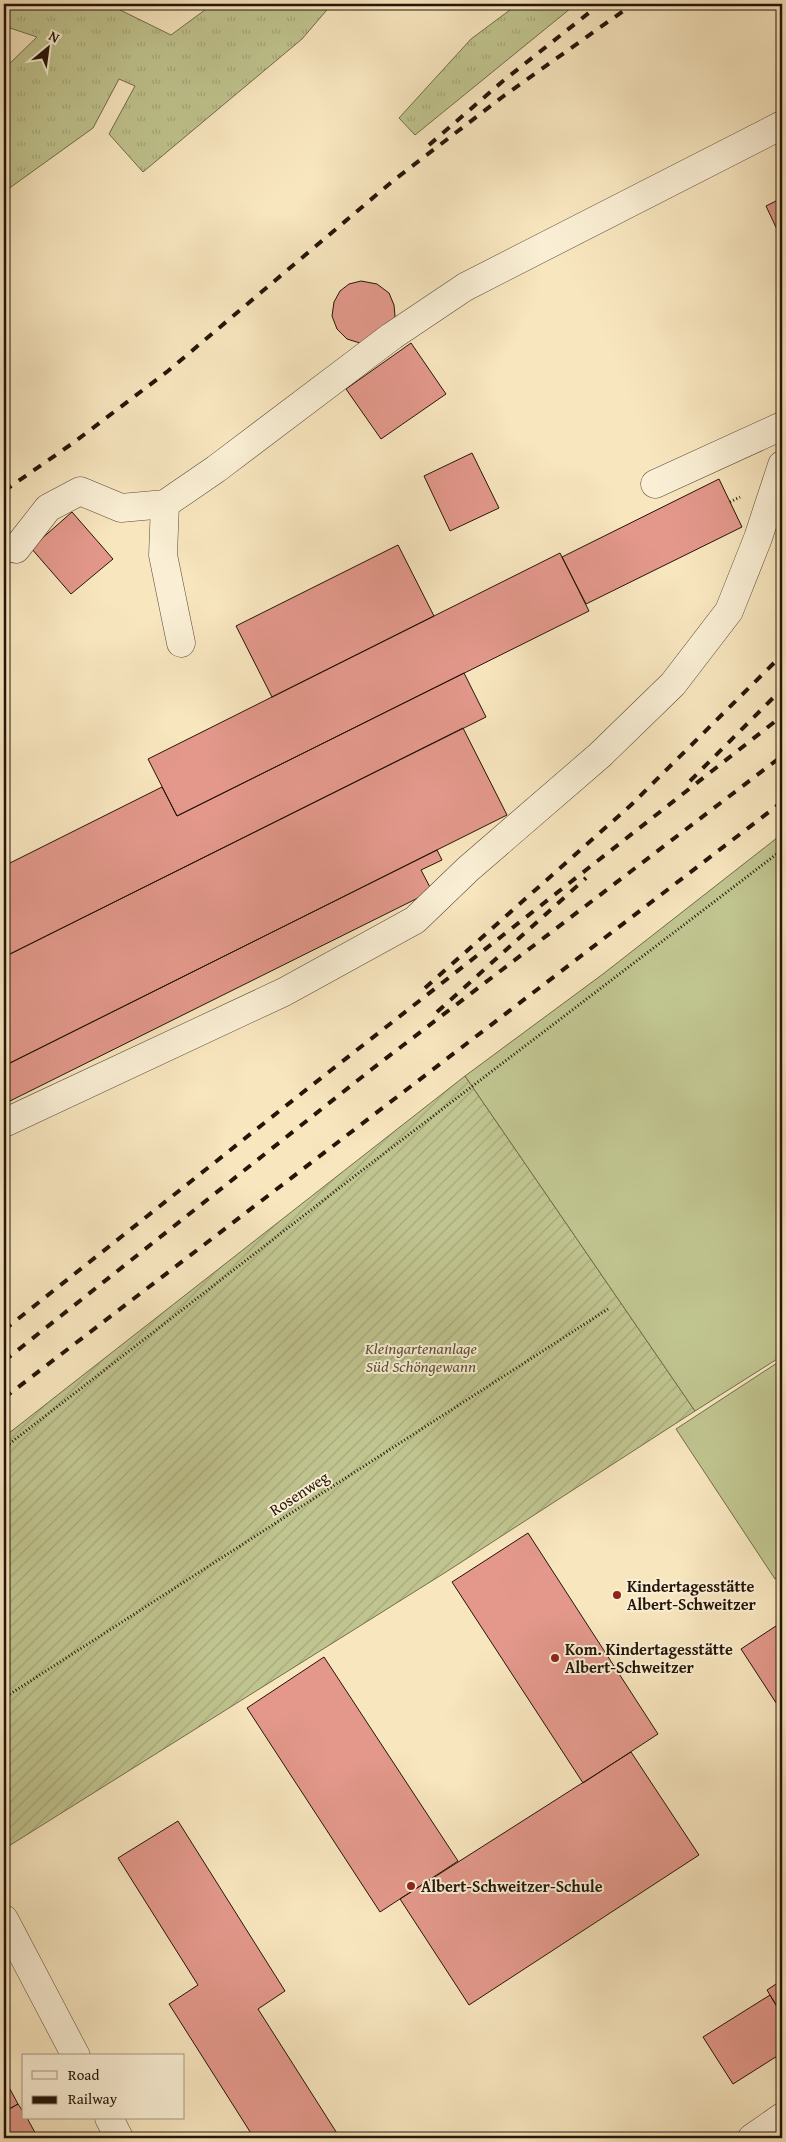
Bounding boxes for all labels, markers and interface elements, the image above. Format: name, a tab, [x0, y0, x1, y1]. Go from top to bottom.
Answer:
north arrow	[22, 22, 72, 72]
text: N	[45, 26, 64, 48]
park label: Kleingartenanlage Süd Schöngewann	[364, 1336, 478, 1378]
street label: Rosenweg	[264, 1465, 334, 1521]
place label: Kindertagesstätte Albert-Schweitzer	[627, 1574, 757, 1616]
marker: Kindertagesstätte Albert-Schweitzer	[611, 1589, 623, 1601]
place label: Kom. Kindertagesstätte Albert-Schweitzer	[565, 1637, 733, 1679]
marker: Kom. Kindertagesstätte Albert-Schweitzer	[549, 1652, 561, 1664]
place label: Albert-Schweitzer-Schule	[421, 1874, 603, 1898]
marker: Albert-Schweitzer-Schule	[405, 1880, 417, 1892]
legend	[22, 2054, 185, 2120]
text: Road	[68, 2064, 99, 2085]
text: Railway	[68, 2088, 118, 2109]

